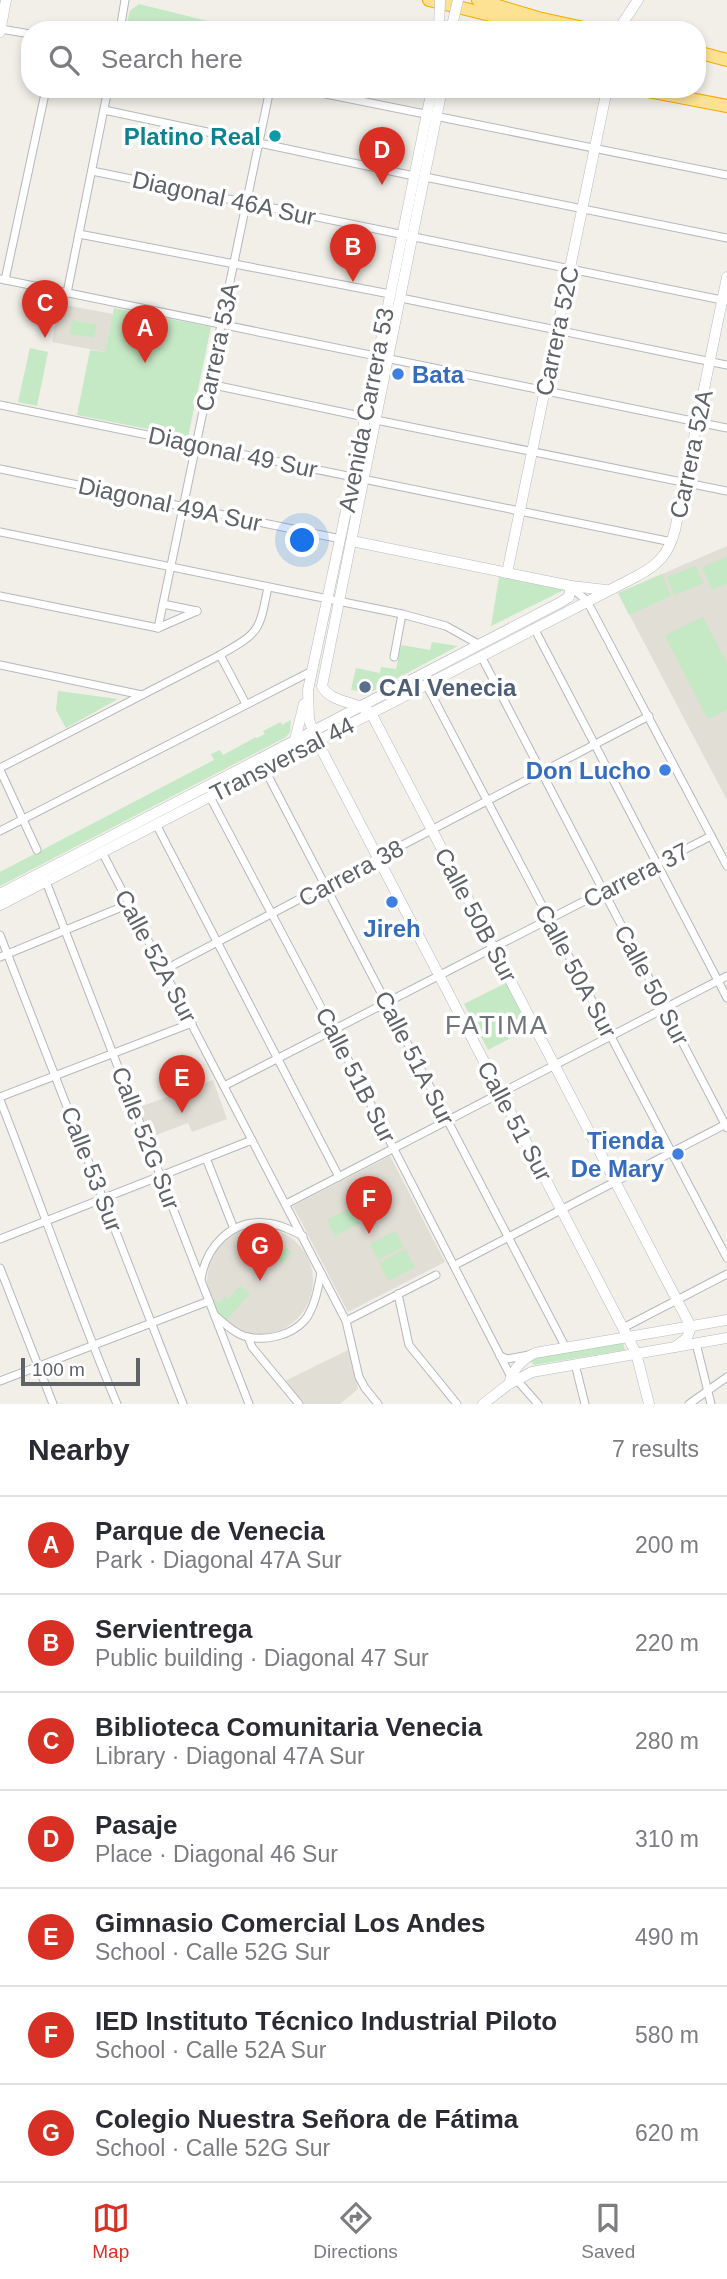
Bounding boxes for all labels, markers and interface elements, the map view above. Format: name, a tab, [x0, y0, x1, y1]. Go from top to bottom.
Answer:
search box	[21, 21, 706, 98]
icon: search	[45, 41, 83, 79]
text: Search here	[101, 44, 243, 74]
place label: Platino Real	[124, 123, 261, 150]
pin: D	[359, 127, 405, 185]
marker: Platino Real	[267, 128, 283, 144]
street label: Diagonal 46A Sur	[130, 165, 318, 231]
pin: B	[330, 224, 376, 282]
street label: Carrera 52C	[530, 264, 584, 398]
pin: C	[22, 280, 68, 338]
street label: Carrera 53A	[190, 280, 244, 414]
pin: A	[122, 305, 168, 363]
street label: Avenida Carrera 53	[333, 305, 399, 515]
place label: Bata	[412, 361, 465, 388]
marker: Bata	[390, 366, 406, 382]
street label: Carrera 52A	[664, 387, 718, 521]
street label: Diagonal 49 Sur	[146, 421, 320, 483]
street label: Diagonal 49A Sur	[76, 471, 264, 537]
your location	[285, 523, 319, 557]
place label: CAI Venecia	[379, 674, 517, 701]
marker: CAI Venecia	[357, 679, 373, 695]
street label: Transversal 44	[206, 711, 358, 807]
place label: Don Lucho	[526, 757, 651, 784]
marker: Don Lucho	[657, 762, 673, 778]
street label: Carrera 38	[294, 834, 408, 912]
street label: Carrera 37	[579, 837, 693, 913]
street label: Calle 50B Sur	[429, 843, 523, 987]
street label: Calle 52A Sur	[110, 885, 202, 1027]
marker: Jireh	[384, 894, 400, 910]
street label: Calle 50A Sur	[530, 900, 622, 1042]
place label: Jireh	[363, 915, 421, 942]
street label: Calle 50 Sur	[609, 920, 695, 1050]
street label: Calle 51A Sur	[370, 986, 460, 1130]
street label: Calle 51B Sur	[310, 1003, 402, 1147]
district label: FATIMA	[445, 1010, 549, 1040]
pin: E	[159, 1055, 205, 1113]
street label: Calle 51 Sur	[472, 1056, 558, 1186]
street label: Calle 52G Sur	[106, 1063, 186, 1213]
street label: Calle 53 Sur	[56, 1103, 128, 1235]
place label: Tienda De Mary	[571, 1127, 665, 1182]
marker: Tienda De Mary	[670, 1146, 686, 1162]
pin: F	[346, 1176, 392, 1234]
pin: G	[237, 1223, 283, 1281]
scale bar	[21, 1355, 140, 1387]
text: 100 m	[32, 1359, 85, 1380]
text: Nearby	[28, 1433, 130, 1466]
text: 7 results	[612, 1436, 699, 1462]
text: Parque de Venecia	[95, 1516, 325, 1546]
text: A	[43, 1532, 59, 1558]
text: 200 m	[635, 1532, 699, 1558]
text: Park · Diagonal 47A Sur	[95, 1547, 342, 1573]
text: Servientrega	[95, 1614, 253, 1644]
text: B	[43, 1630, 59, 1656]
text: 220 m	[635, 1630, 699, 1656]
text: Public building · Diagonal 47 Sur	[95, 1645, 429, 1671]
text: Biblioteca Comunitaria Venecia	[95, 1712, 482, 1742]
text: C	[43, 1728, 59, 1754]
text: 280 m	[635, 1728, 699, 1754]
text: Library · Diagonal 47A Sur	[95, 1743, 365, 1769]
text: Pasaje	[95, 1810, 177, 1840]
text: D	[43, 1826, 59, 1852]
text: 310 m	[635, 1826, 699, 1852]
text: Place · Diagonal 46 Sur	[95, 1841, 338, 1867]
text: Gimnasio Comercial Los Andes	[95, 1908, 486, 1938]
text: E	[43, 1924, 59, 1950]
text: 490 m	[635, 1924, 699, 1950]
text: School · Calle 52G Sur	[95, 1939, 330, 1965]
text: IED Instituto Técnico Industrial Piloto	[95, 2006, 557, 2036]
text: F	[44, 2022, 58, 2048]
text: 580 m	[635, 2022, 699, 2048]
text: School · Calle 52A Sur	[95, 2037, 326, 2063]
text: Colegio Nuestra Señora de Fátima	[95, 2104, 518, 2134]
text: G	[42, 2120, 60, 2146]
text: 620 m	[635, 2120, 699, 2146]
text: School · Calle 52G Sur	[95, 2135, 330, 2161]
tab: Map	[92, 2199, 130, 2263]
tab: Directions	[313, 2199, 398, 2263]
tab: Saved	[581, 2199, 635, 2263]

